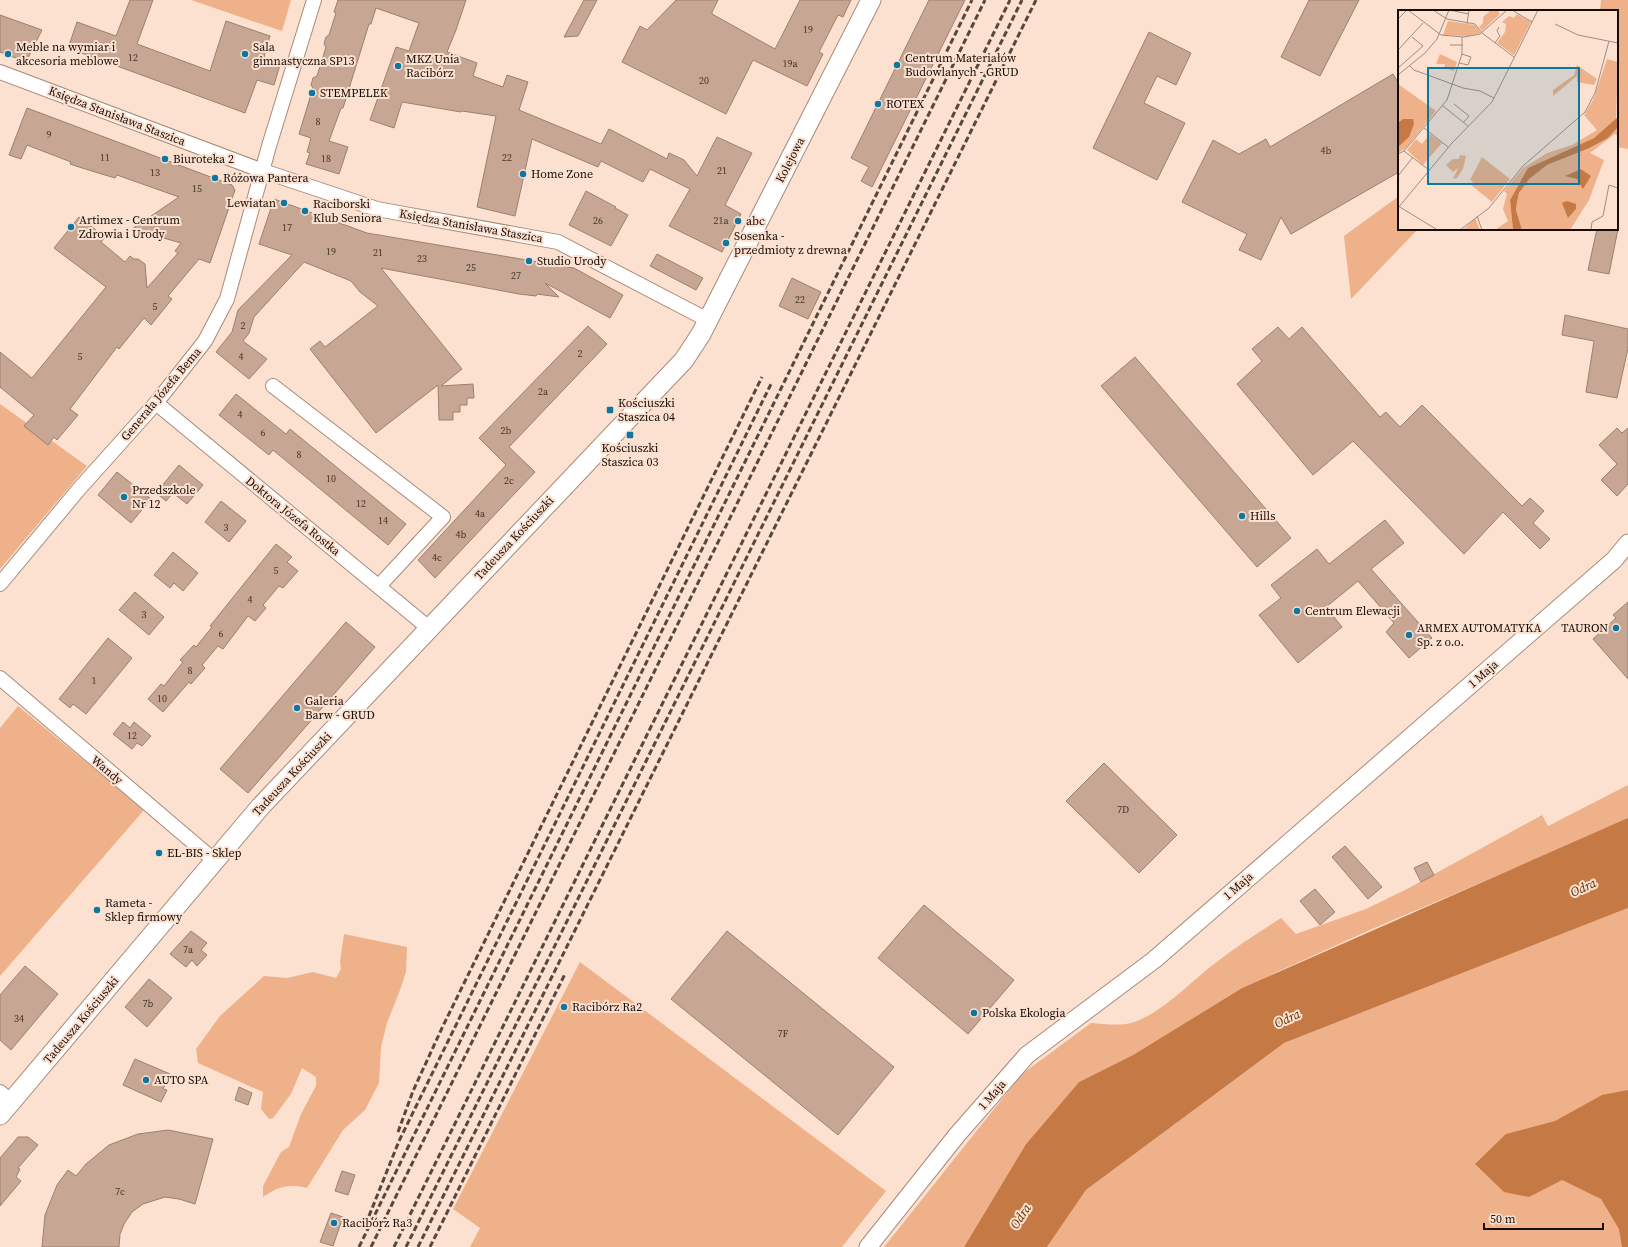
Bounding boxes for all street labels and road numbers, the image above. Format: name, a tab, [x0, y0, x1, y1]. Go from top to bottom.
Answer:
street label: Księdza Stanisława Staszica	[46, 82, 189, 150]
street label: Kolejowa	[772, 134, 809, 185]
street label: Księdza Stanisława Staszica	[398, 205, 545, 247]
street label: Generała Józefa Bema	[117, 343, 205, 444]
street label: Doktora Józefa Rostka	[242, 473, 344, 560]
street label: Tadeusza Kościuszki	[471, 492, 557, 583]
street label: 1 Maja	[1465, 656, 1502, 691]
street label: Tadeusza Kościuszki	[249, 728, 335, 819]
street label: Wandy	[88, 752, 127, 789]
street label: 1 Maja	[1220, 868, 1257, 903]
street label: Tadeusza Kościuszki	[40, 973, 122, 1067]
street label: 1 Maja	[975, 1076, 1010, 1113]

